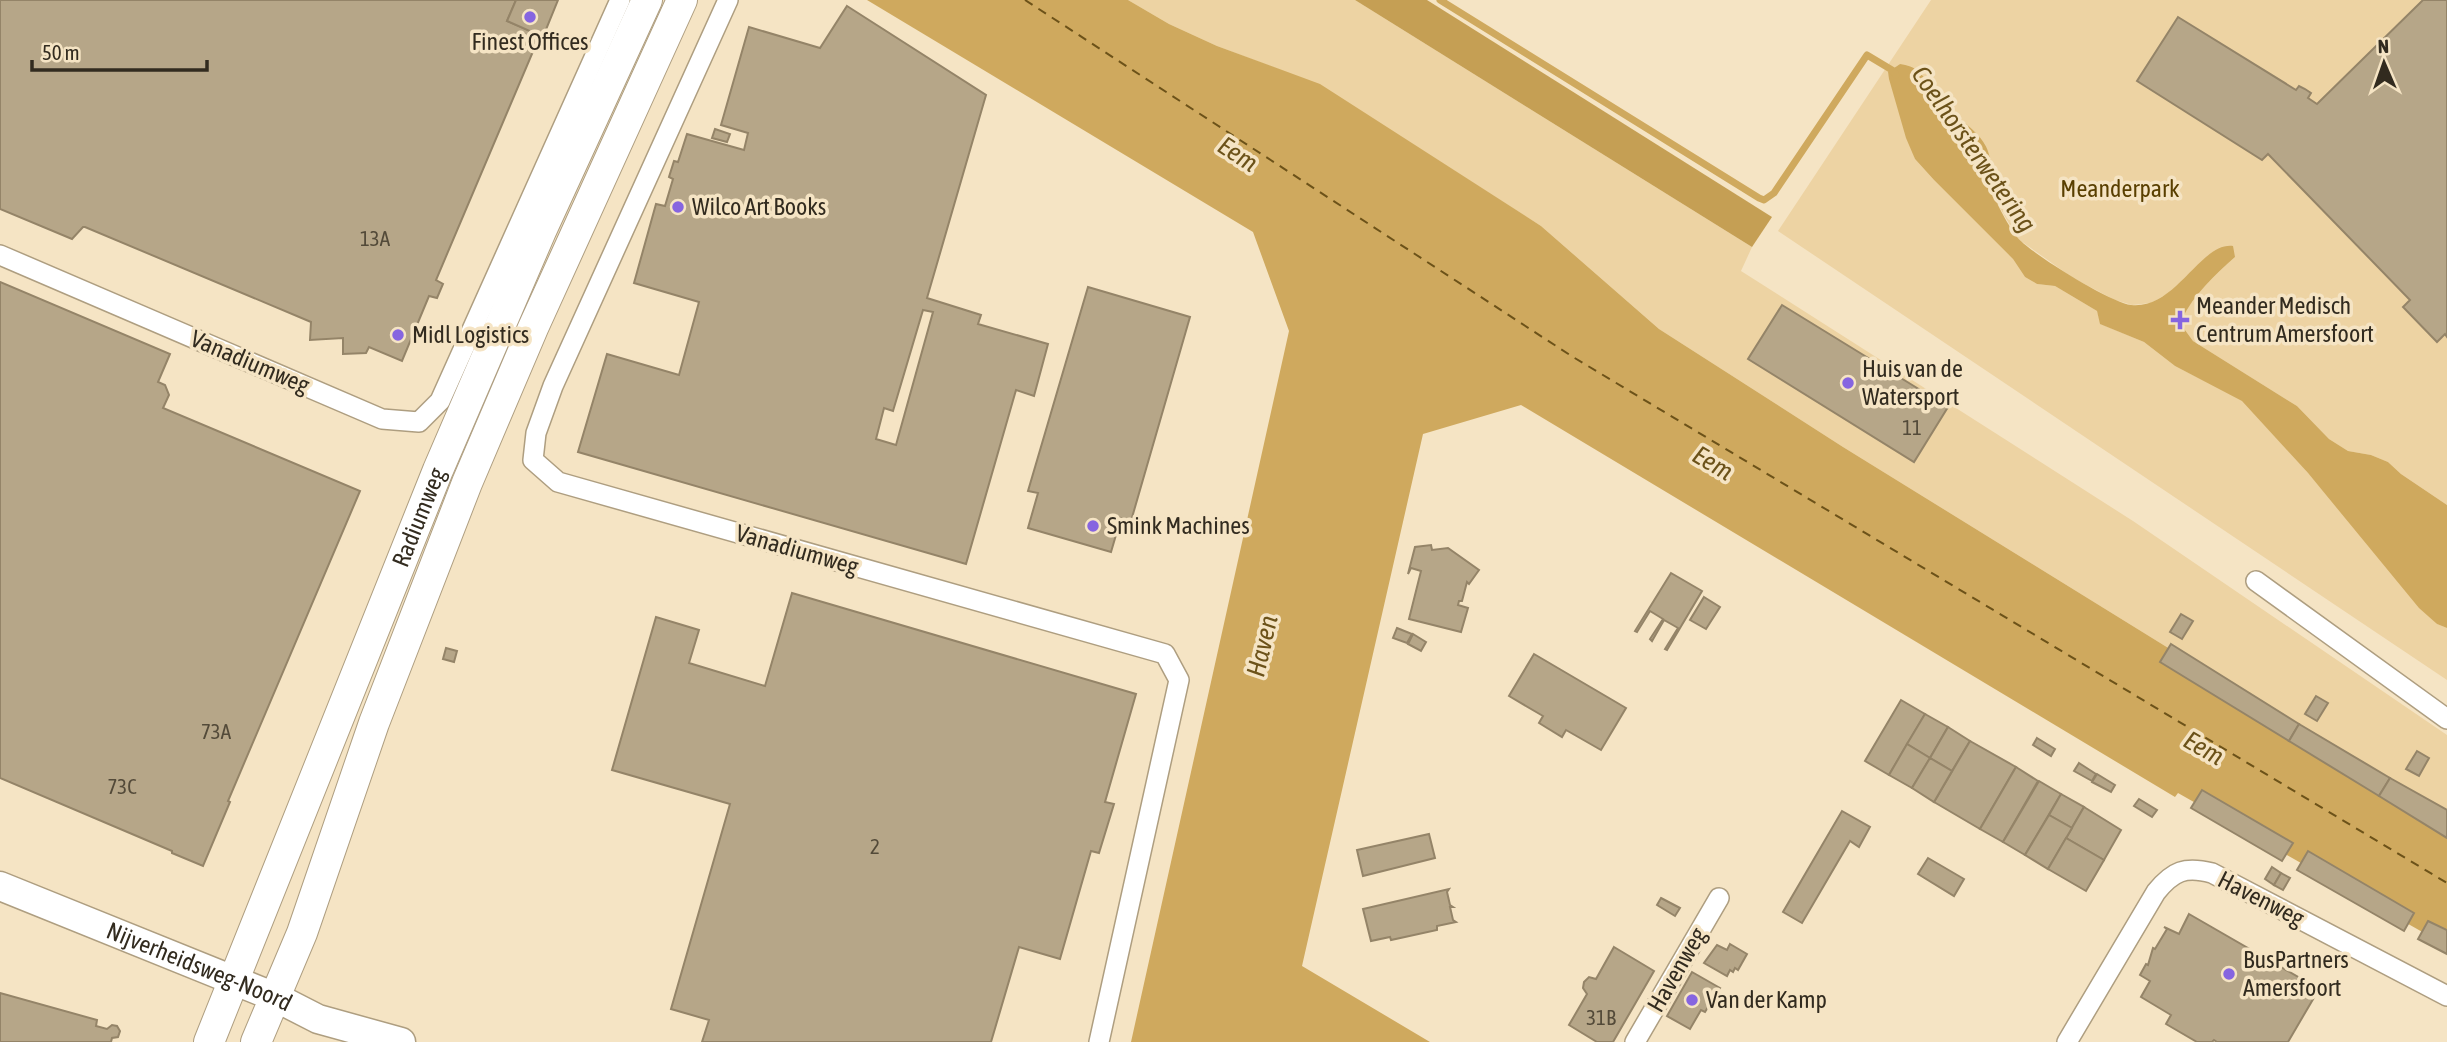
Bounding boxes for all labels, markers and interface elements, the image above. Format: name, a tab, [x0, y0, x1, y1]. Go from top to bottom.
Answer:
marker: Finest Offices	[522, 9, 538, 25]
scale bar	[32, 28, 206, 72]
place label: Finest Offices	[471, 28, 589, 55]
north arrow	[2349, 28, 2419, 98]
text: N	[2377, 35, 2389, 57]
text: 50 m	[42, 40, 80, 64]
water label: Coelhorsterwetering	[1906, 60, 2042, 238]
water label: Eem	[1212, 130, 1264, 178]
park label: Meanderpark	[2060, 175, 2180, 202]
place label: Wilco Art Books	[692, 193, 826, 220]
marker: Wilco Art Books	[670, 199, 686, 215]
house number: 13A	[360, 226, 391, 250]
place label: Meander Medisch Centrum Amersfoort	[2196, 292, 2374, 347]
marker: Meander Medisch Centrum Amersfoort	[2170, 310, 2190, 330]
place label: Midl Logistics	[412, 321, 529, 348]
street label: Vanadiumweg	[187, 324, 314, 399]
marker: Midl Logistics	[390, 327, 406, 343]
place label: Huis van de Watersport	[1862, 355, 1963, 410]
marker: Huis van de Watersport	[1840, 375, 1856, 391]
house number: 11	[1902, 415, 1922, 439]
water label: Eem	[1687, 439, 1739, 487]
street label: Radiumweg	[387, 463, 451, 571]
place label: Smink Machines	[1107, 512, 1250, 539]
marker: Smink Machines	[1085, 518, 1101, 534]
street label: Vanadiumweg	[733, 519, 862, 580]
water label: Haven	[1240, 612, 1284, 680]
house number: 73A	[201, 719, 232, 743]
water label: Eem	[2178, 725, 2230, 772]
house number: 73C	[107, 774, 137, 798]
house number: 2	[870, 834, 880, 858]
street label: Havenweg	[2214, 866, 2309, 932]
street label: Nijverheidsweg-Noord	[103, 917, 297, 1016]
street label: Havenweg	[1642, 922, 1712, 1017]
place label: BusPartners Amersfoort	[2243, 946, 2349, 1001]
marker: BusPartners Amersfoort	[2221, 966, 2237, 982]
place label: Van der Kamp	[1706, 986, 1827, 1013]
marker: Van der Kamp	[1684, 992, 1700, 1008]
house number: 31B	[1586, 1005, 1616, 1029]

